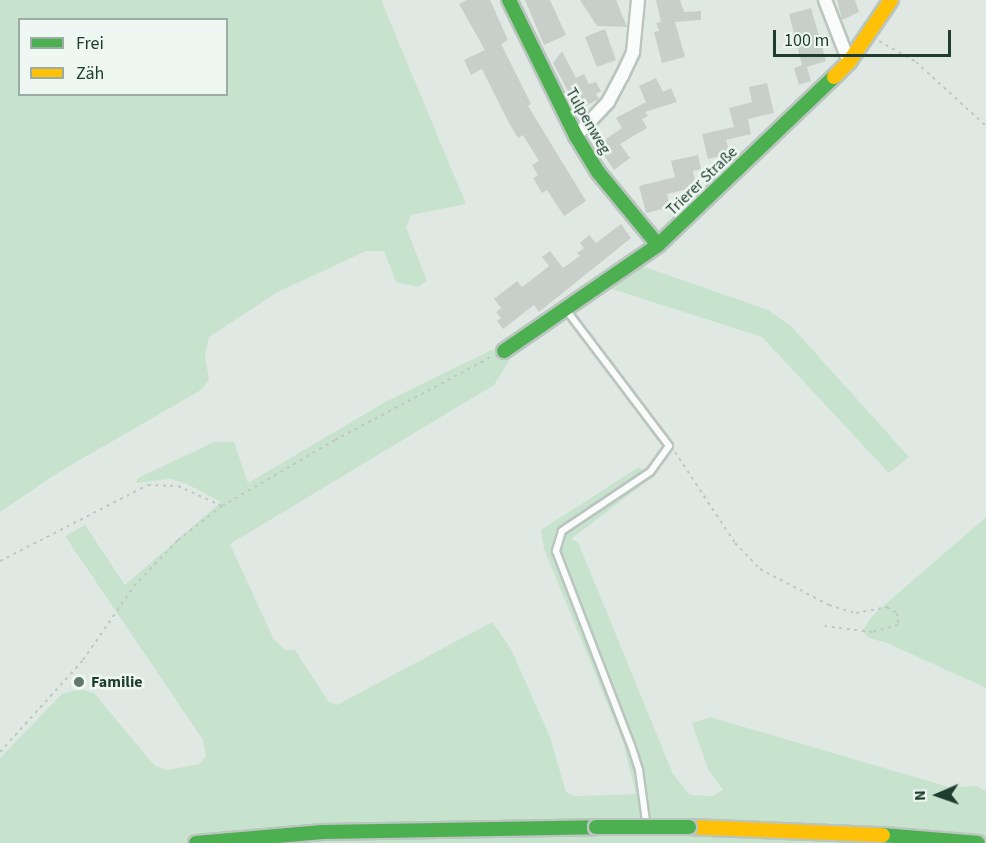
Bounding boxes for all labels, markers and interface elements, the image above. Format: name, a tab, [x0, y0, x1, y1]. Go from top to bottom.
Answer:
legend	[18, 18, 228, 96]
scale bar	[776, 18, 954, 56]
text: 100 m	[784, 28, 829, 53]
text: Frei	[76, 31, 104, 56]
text: Zäh	[76, 61, 104, 86]
street label: Tulpenweg	[561, 84, 615, 158]
street label: Trierer Straße	[662, 142, 742, 220]
place label: Familie	[91, 672, 143, 692]
marker: Familie	[72, 675, 86, 689]
north arrow	[908, 765, 968, 825]
text: N	[909, 790, 931, 801]

